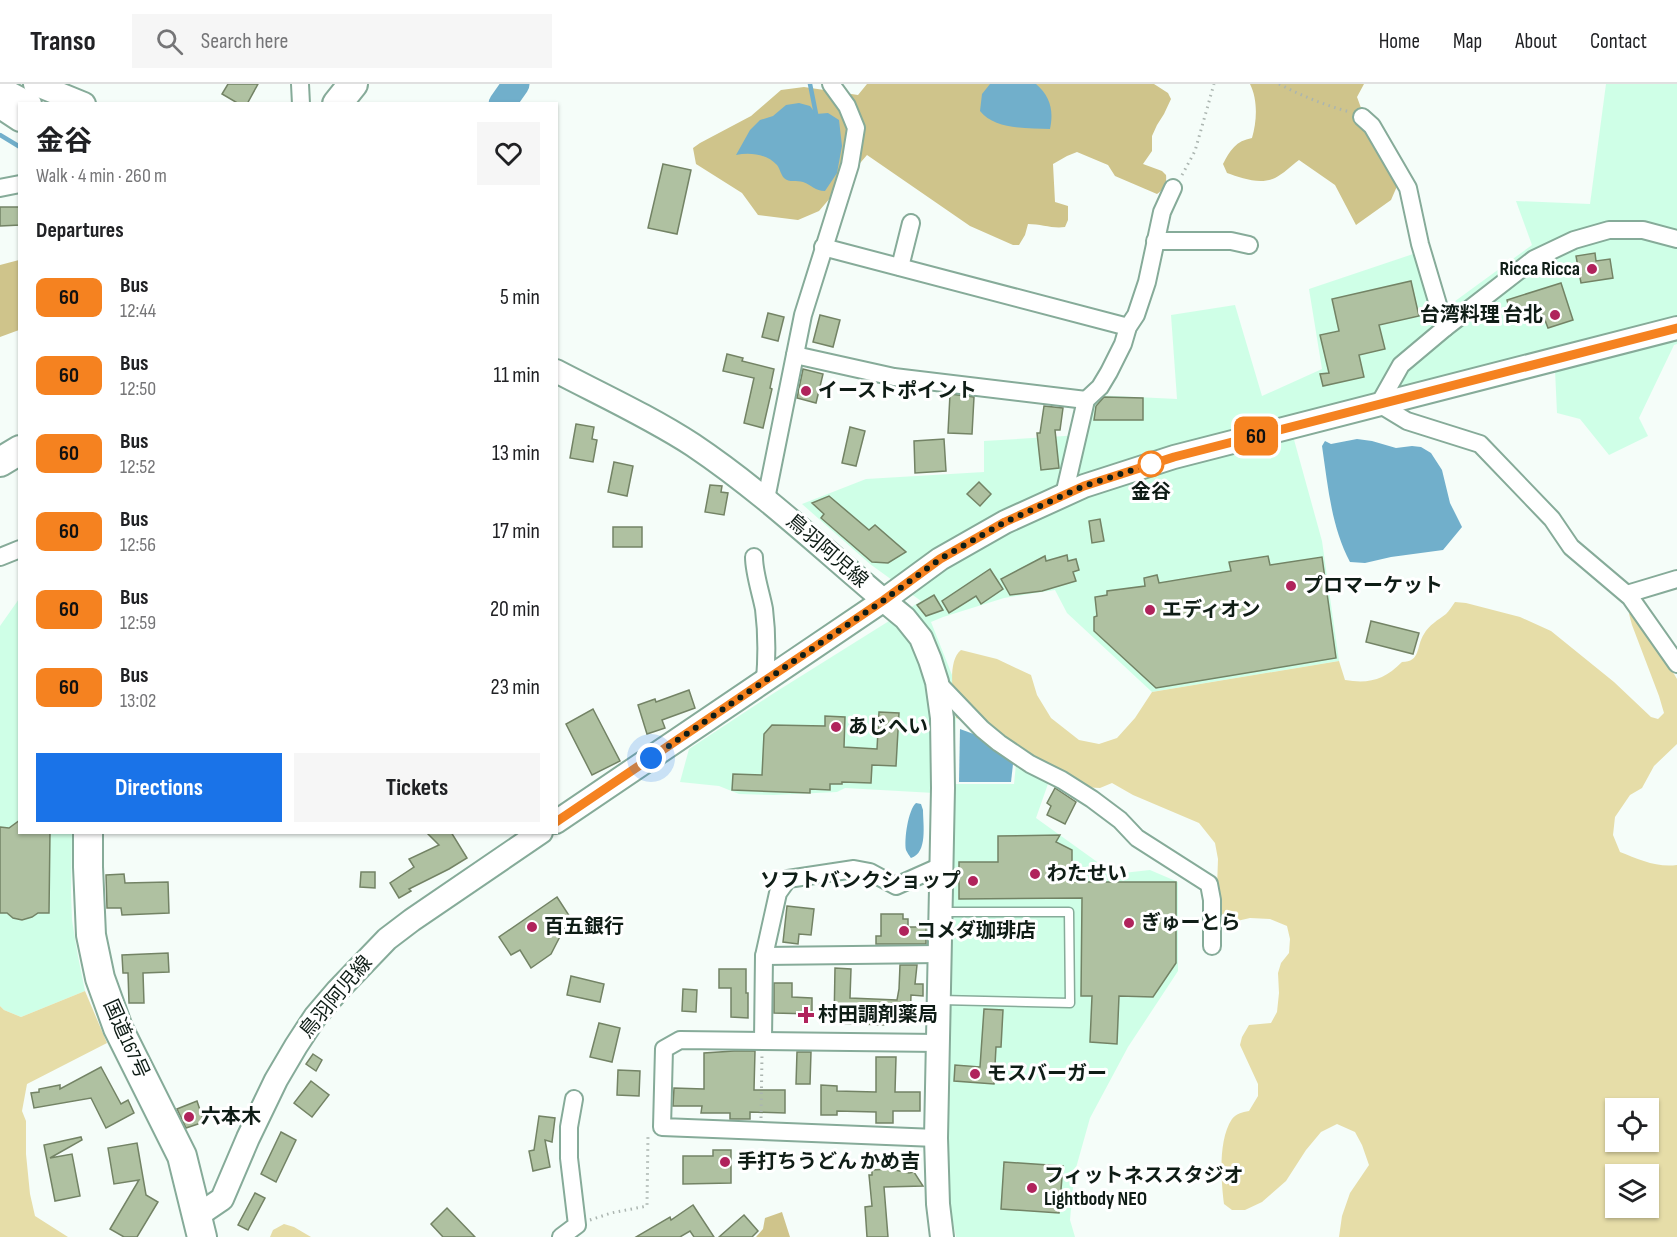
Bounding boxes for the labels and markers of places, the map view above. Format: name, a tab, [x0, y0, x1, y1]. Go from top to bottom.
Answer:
place label: Ricca Ricca	[1499, 257, 1580, 281]
marker: Ricca Ricca	[1585, 262, 1599, 276]
place label: 台湾料理 台北	[1420, 303, 1543, 327]
marker: 台湾料理 台北	[1548, 308, 1562, 322]
place label: イーストポイント	[818, 379, 977, 403]
marker: イーストポイント	[799, 384, 813, 398]
marker: 金谷	[1138, 451, 1164, 477]
place label: 金谷	[1131, 480, 1171, 504]
place label: プロマーケット	[1303, 574, 1443, 598]
marker: プロマーケット	[1284, 579, 1298, 593]
place label: エディオン	[1162, 598, 1261, 622]
marker: エディオン	[1143, 603, 1157, 617]
place label: あじへい	[848, 715, 928, 739]
marker: あじへい	[829, 720, 843, 734]
place label: わたせい	[1047, 862, 1127, 886]
marker: わたせい	[1028, 867, 1042, 881]
place label: ソフトバンクショップ	[760, 869, 961, 893]
marker: ソフトバンクショップ	[966, 874, 980, 888]
place label: ぎゅーとら	[1141, 911, 1240, 935]
place label: 百五銀行	[544, 915, 624, 939]
marker: ぎゅーとら	[1122, 916, 1136, 930]
place label: コメダ珈琲店	[916, 919, 1036, 943]
marker: 百五銀行	[525, 920, 539, 934]
marker: コメダ珈琲店	[897, 924, 911, 938]
place label: 村田調剤薬局	[818, 1003, 938, 1027]
marker: 村田調剤薬局	[799, 1008, 813, 1022]
place label: モスバーガー	[987, 1062, 1107, 1086]
marker: モスバーガー	[968, 1067, 982, 1081]
place label: 六本木	[201, 1105, 261, 1129]
marker: 六本木	[182, 1110, 196, 1124]
place label: 手打ちうどん かめ吉	[737, 1150, 920, 1174]
marker: 手打ちうどん かめ吉	[718, 1155, 732, 1169]
place label: フィットネススタジオ Lightbody NEO	[1044, 1164, 1244, 1211]
marker: フィットネススタジオ Lightbody NEO	[1025, 1181, 1039, 1195]

